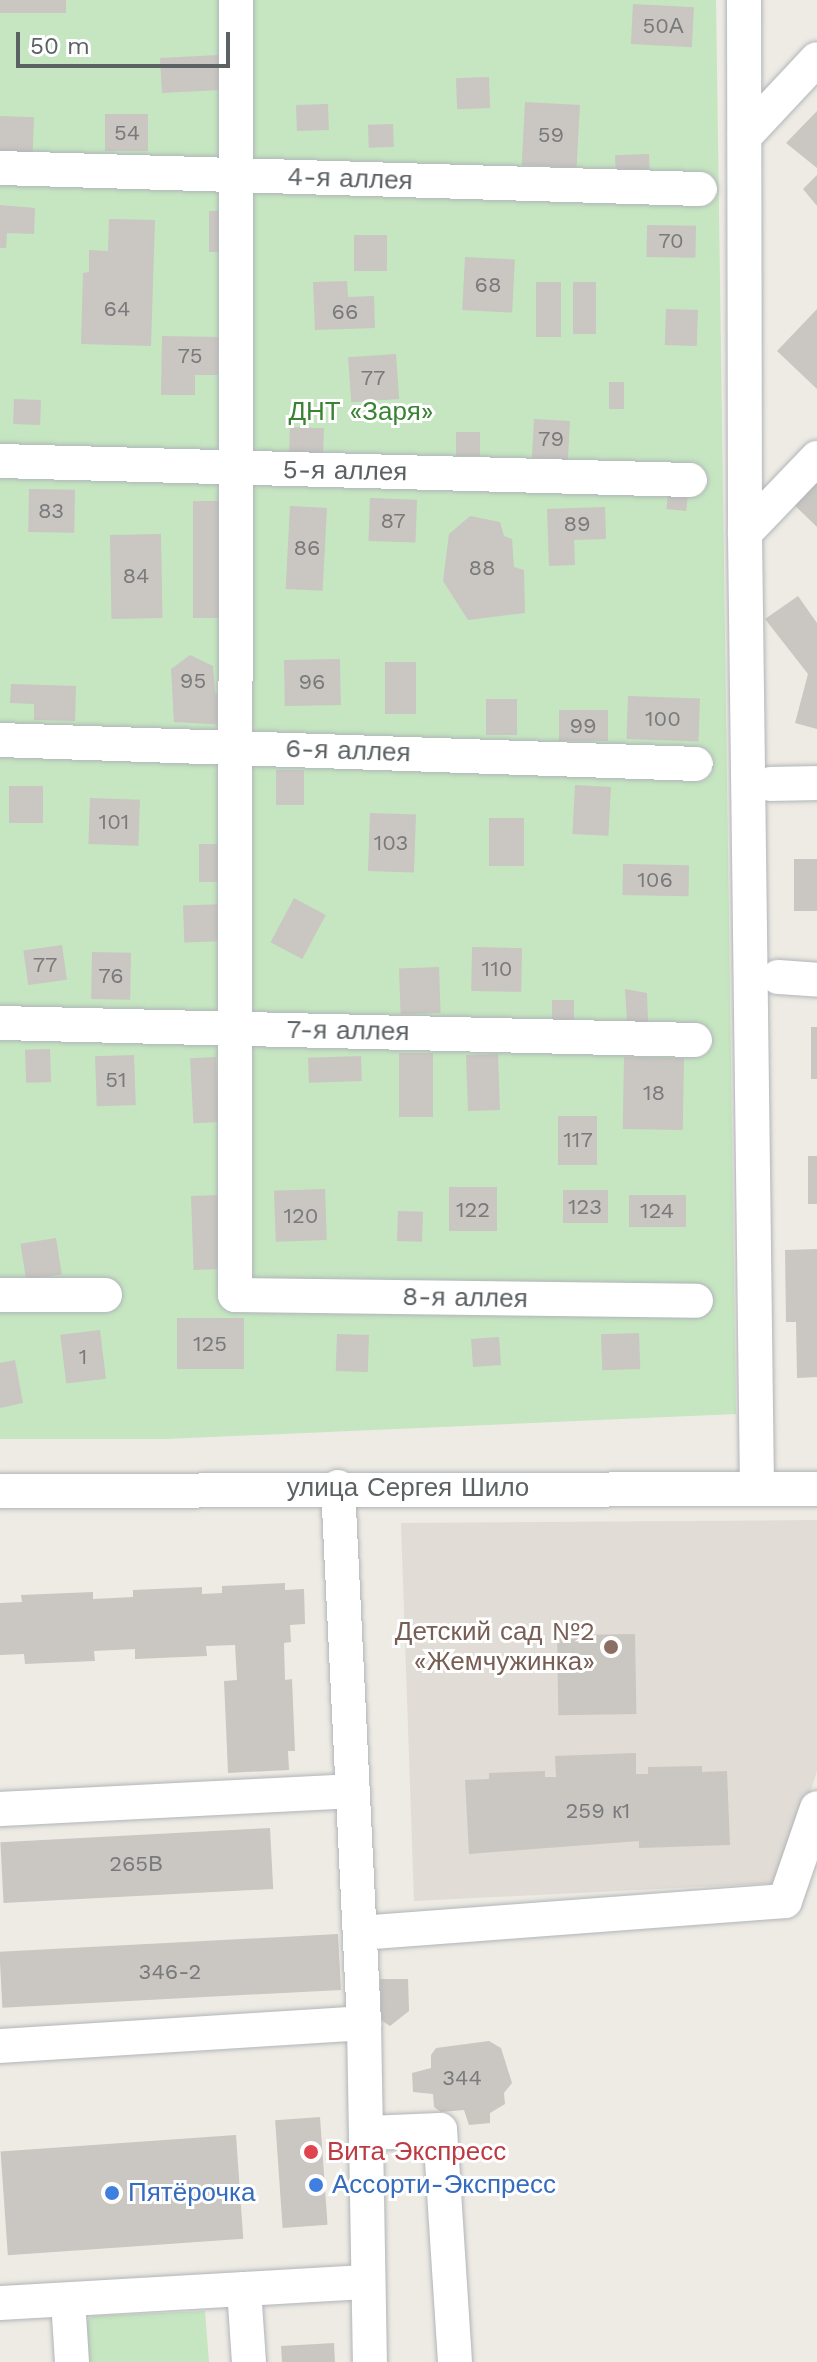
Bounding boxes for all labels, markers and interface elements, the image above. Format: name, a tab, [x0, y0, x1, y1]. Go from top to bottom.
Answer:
house number: 50А	[642, 13, 684, 39]
scale bar	[20, 16, 234, 66]
text: 50 m	[30, 32, 90, 60]
house number: 54	[114, 120, 140, 146]
house number: 59	[538, 122, 564, 148]
street label: 4-я аллея	[287, 161, 413, 197]
house number: 70	[658, 228, 684, 254]
house number: 68	[475, 272, 501, 298]
house number: 64	[104, 296, 130, 322]
house number: 66	[332, 299, 358, 325]
house number: 75	[177, 343, 203, 369]
house number: 77	[361, 365, 385, 391]
park label: ДНТ «Заря»	[288, 396, 434, 428]
house number: 79	[538, 426, 564, 452]
street label: 5-я аллея	[282, 454, 408, 488]
house number: 83	[38, 498, 64, 524]
house number: 87	[380, 508, 406, 534]
house number: 89	[563, 511, 591, 537]
house number: 86	[294, 535, 320, 561]
house number: 88	[468, 555, 496, 581]
house number: 84	[123, 563, 149, 589]
house number: 95	[180, 668, 206, 694]
house number: 96	[299, 669, 325, 695]
house number: 100	[645, 706, 681, 732]
house number: 99	[569, 713, 597, 739]
street label: 6-я аллея	[285, 733, 411, 769]
house number: 101	[99, 809, 129, 835]
house number: 103	[374, 830, 408, 856]
house number: 106	[637, 867, 673, 893]
house number: 77	[33, 952, 57, 978]
house number: 110	[482, 956, 512, 982]
house number: 76	[98, 963, 124, 989]
street label: 7-я аллея	[286, 1014, 410, 1048]
house number: 51	[105, 1067, 127, 1093]
house number: 18	[643, 1080, 665, 1106]
house number: 117	[563, 1127, 593, 1153]
house number: 123	[568, 1194, 602, 1220]
house number: 122	[456, 1197, 490, 1223]
house number: 124	[640, 1198, 674, 1224]
house number: 120	[283, 1203, 319, 1229]
street label: 8-я аллея	[402, 1281, 528, 1315]
house number: 125	[193, 1331, 227, 1357]
house number: 1	[79, 1344, 87, 1370]
street label: улица Сергея Шило	[287, 1472, 529, 1504]
place label: Детский сад №2 «Жемчужинка»	[395, 1616, 595, 1678]
marker: Детский сад №2 «Жемчужинка»	[602, 1638, 620, 1656]
house number: 259 к1	[566, 1798, 630, 1824]
house number: 265В	[109, 1851, 163, 1877]
house number: 346-2	[139, 1959, 201, 1985]
house number: 344	[442, 2065, 482, 2091]
place label: Вита Экспресс	[327, 2136, 506, 2168]
marker: Вита Экспресс	[302, 2143, 320, 2161]
place label: Ассорти-Экспресс	[332, 2169, 556, 2201]
marker: Ассорти-Экспресс	[307, 2176, 325, 2194]
place label: Пятёрочка	[128, 2177, 255, 2209]
marker: Пятёрочка	[103, 2184, 121, 2202]

